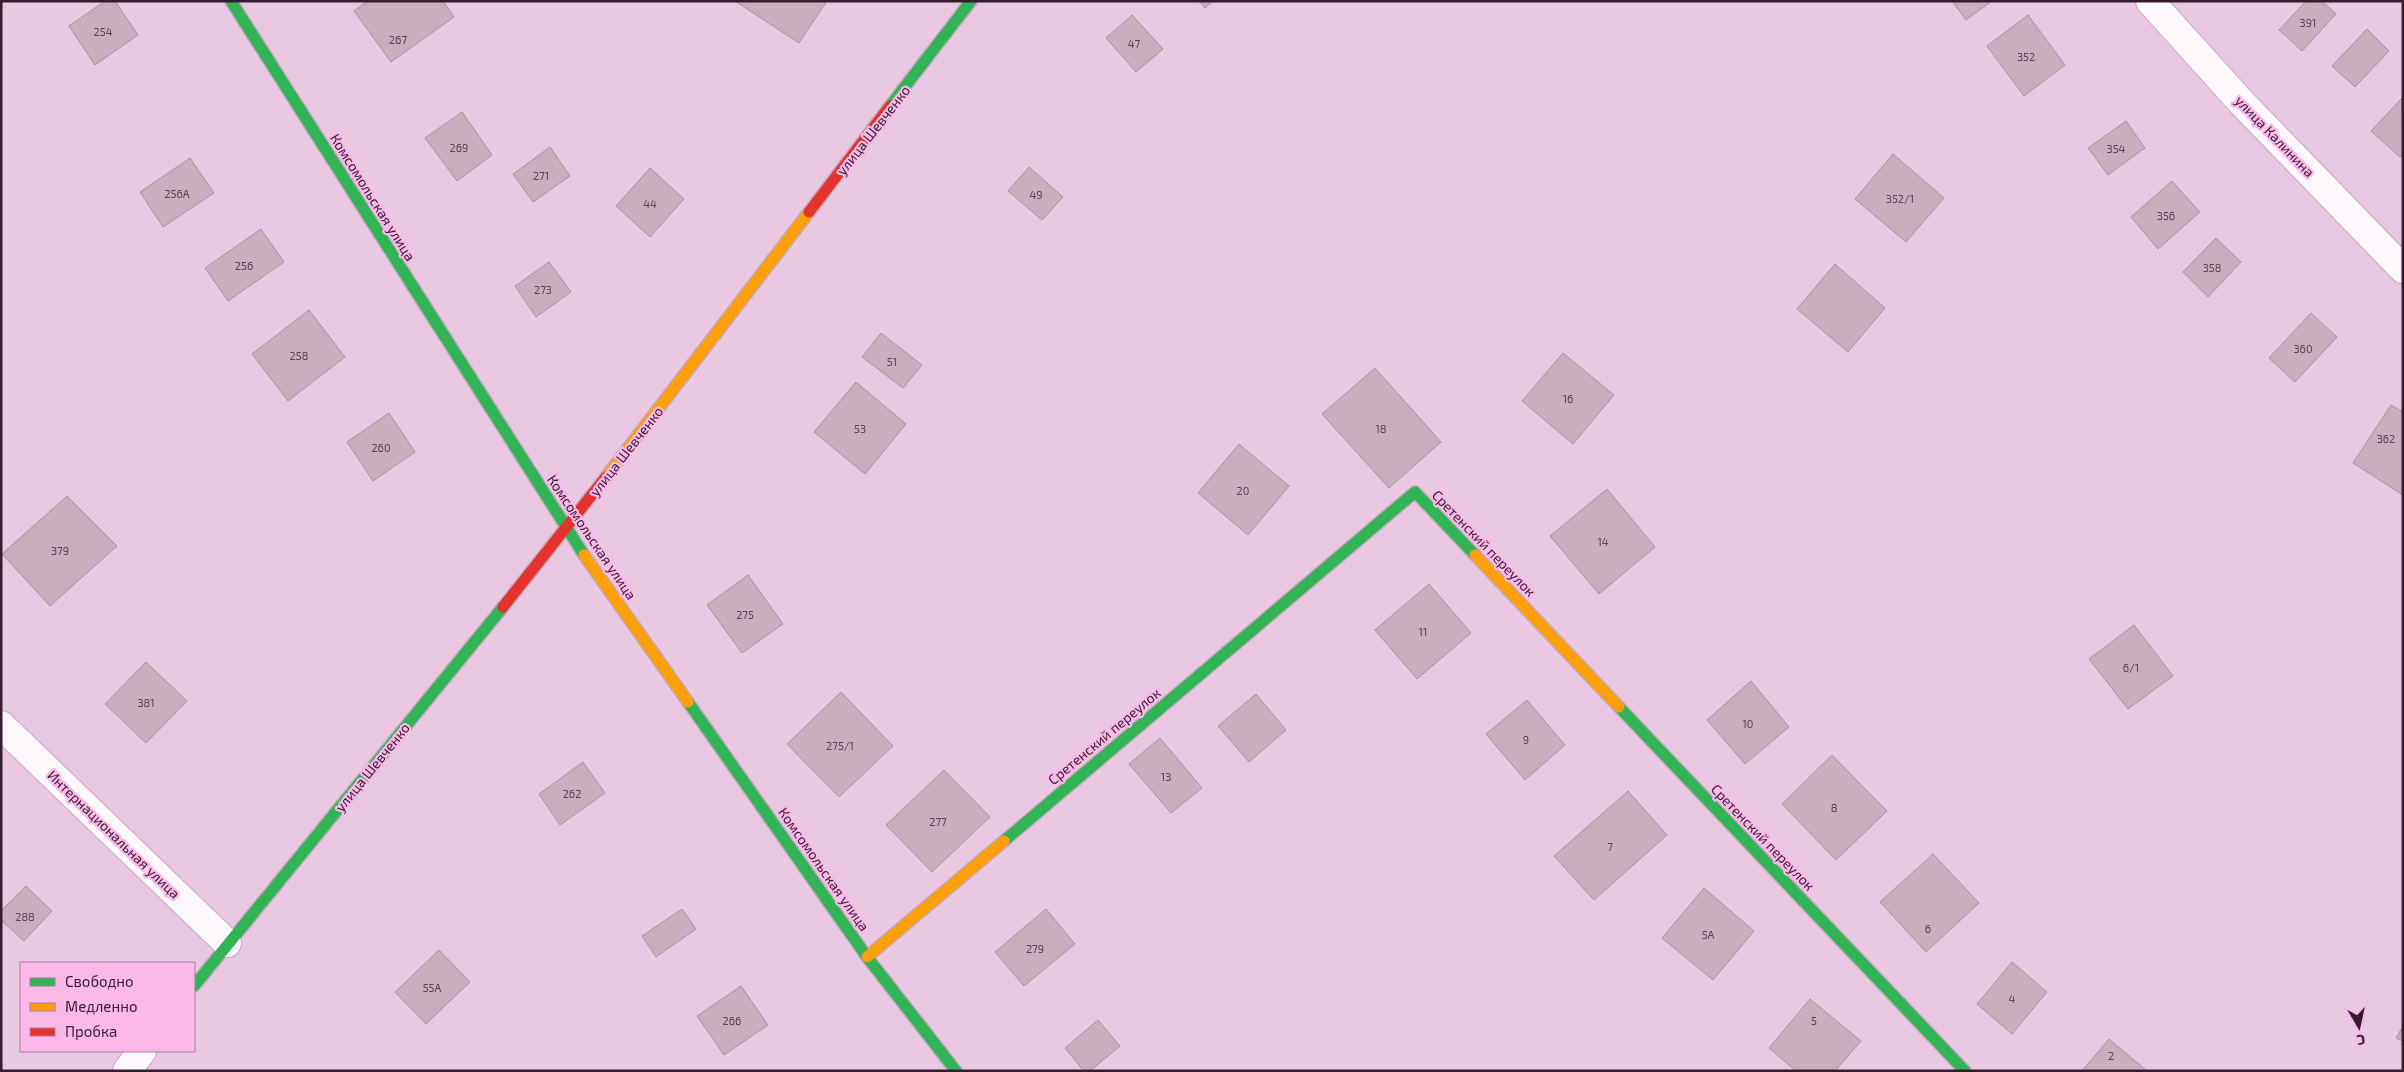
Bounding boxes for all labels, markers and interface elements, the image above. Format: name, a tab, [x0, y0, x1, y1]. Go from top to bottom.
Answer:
house number: 391	[2300, 16, 2316, 29]
house number: 254	[94, 25, 113, 38]
house number: 267	[389, 33, 407, 46]
house number: 47	[1128, 37, 1141, 50]
house number: 352	[2017, 50, 2035, 63]
street label: улица Шевченко	[833, 82, 913, 178]
street label: улица Калинина	[2232, 92, 2318, 180]
street label: Комсомольская улица	[327, 130, 419, 264]
house number: 269	[450, 141, 468, 154]
house number: 354	[2107, 142, 2126, 155]
house number: 271	[533, 169, 549, 182]
house number: 256А	[164, 187, 190, 200]
house number: 49	[1029, 188, 1043, 201]
house number: 352/1	[1886, 192, 1914, 205]
house number: 44	[643, 197, 657, 210]
house number: 356	[2157, 209, 2175, 222]
house number: 256	[235, 259, 253, 272]
house number: 358	[2203, 261, 2221, 274]
house number: 273	[534, 283, 552, 296]
house number: 360	[2293, 342, 2313, 355]
house number: 258	[290, 349, 308, 362]
house number: 51	[887, 355, 897, 368]
house number: 16	[1563, 392, 1573, 405]
street label: улица Шевченко	[586, 403, 666, 499]
house number: 53	[854, 422, 866, 435]
house number: 18	[1375, 422, 1387, 435]
house number: 362	[2377, 432, 2395, 445]
house number: 260	[371, 441, 391, 454]
street label: Комсомольская улица	[544, 471, 640, 603]
house number: 20	[1237, 484, 1249, 497]
street label: Сретенский переулок	[1429, 486, 1540, 600]
house number: 14	[1597, 535, 1609, 548]
house number: 379	[51, 544, 69, 557]
house number: 275	[736, 608, 754, 621]
house number: 11	[1419, 625, 1427, 638]
house number: 6/1	[2123, 661, 2139, 674]
street label: Сретенский переулок	[1044, 684, 1164, 788]
house number: 381	[137, 696, 155, 709]
house number: 10	[1742, 717, 1754, 730]
street label: улица Шевченко	[331, 719, 413, 815]
house number: 9	[1523, 733, 1529, 746]
house number: 275/1	[826, 739, 854, 752]
street label: Интернациональная улица	[44, 766, 184, 902]
house number: 13	[1161, 770, 1171, 783]
street label: Сретенский переулок	[1708, 780, 1819, 894]
house number: 262	[563, 787, 581, 800]
house number: 8	[1831, 801, 1837, 814]
street label: Комсомольская улица	[775, 804, 873, 934]
house number: 277	[929, 815, 947, 828]
house number: 7	[1607, 840, 1613, 853]
house number: 288	[15, 910, 35, 923]
house number: 6	[1925, 922, 1931, 935]
house number: 5А	[1702, 928, 1715, 941]
house number: 279	[1026, 942, 1044, 955]
legend	[20, 962, 195, 1052]
text: Свободно	[65, 972, 134, 990]
house number: 55А	[423, 981, 441, 994]
house number: 4	[2009, 992, 2016, 1005]
text: Медленно	[65, 997, 138, 1015]
north arrow	[2334, 1002, 2384, 1052]
house number: 266	[723, 1014, 741, 1027]
house number: 5	[1811, 1014, 1817, 1027]
text: Пробка	[65, 1022, 117, 1040]
text: С	[2356, 1031, 2367, 1049]
house number: 2	[2108, 1049, 2114, 1062]

